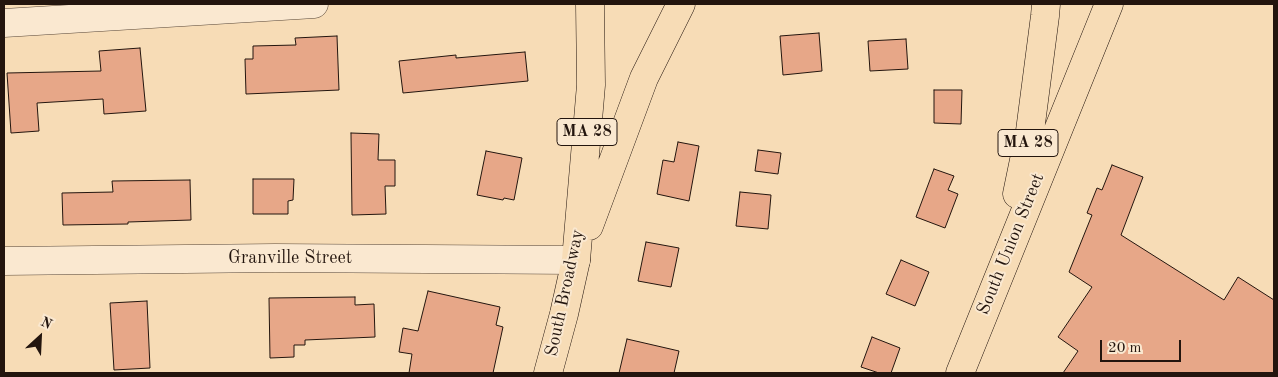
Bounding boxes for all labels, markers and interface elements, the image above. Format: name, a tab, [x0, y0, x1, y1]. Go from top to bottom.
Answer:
road number: MA 28	[557, 118, 617, 146]
road number: MA 28	[998, 130, 1058, 156]
street label: South Union Street	[973, 170, 1049, 318]
street label: South Broadway	[541, 227, 589, 359]
street label: Granville Street	[228, 247, 352, 269]
north arrow	[15, 312, 65, 362]
text: N	[39, 315, 54, 332]
scale bar	[1103, 330, 1184, 362]
text: 20 m	[1108, 341, 1142, 356]

